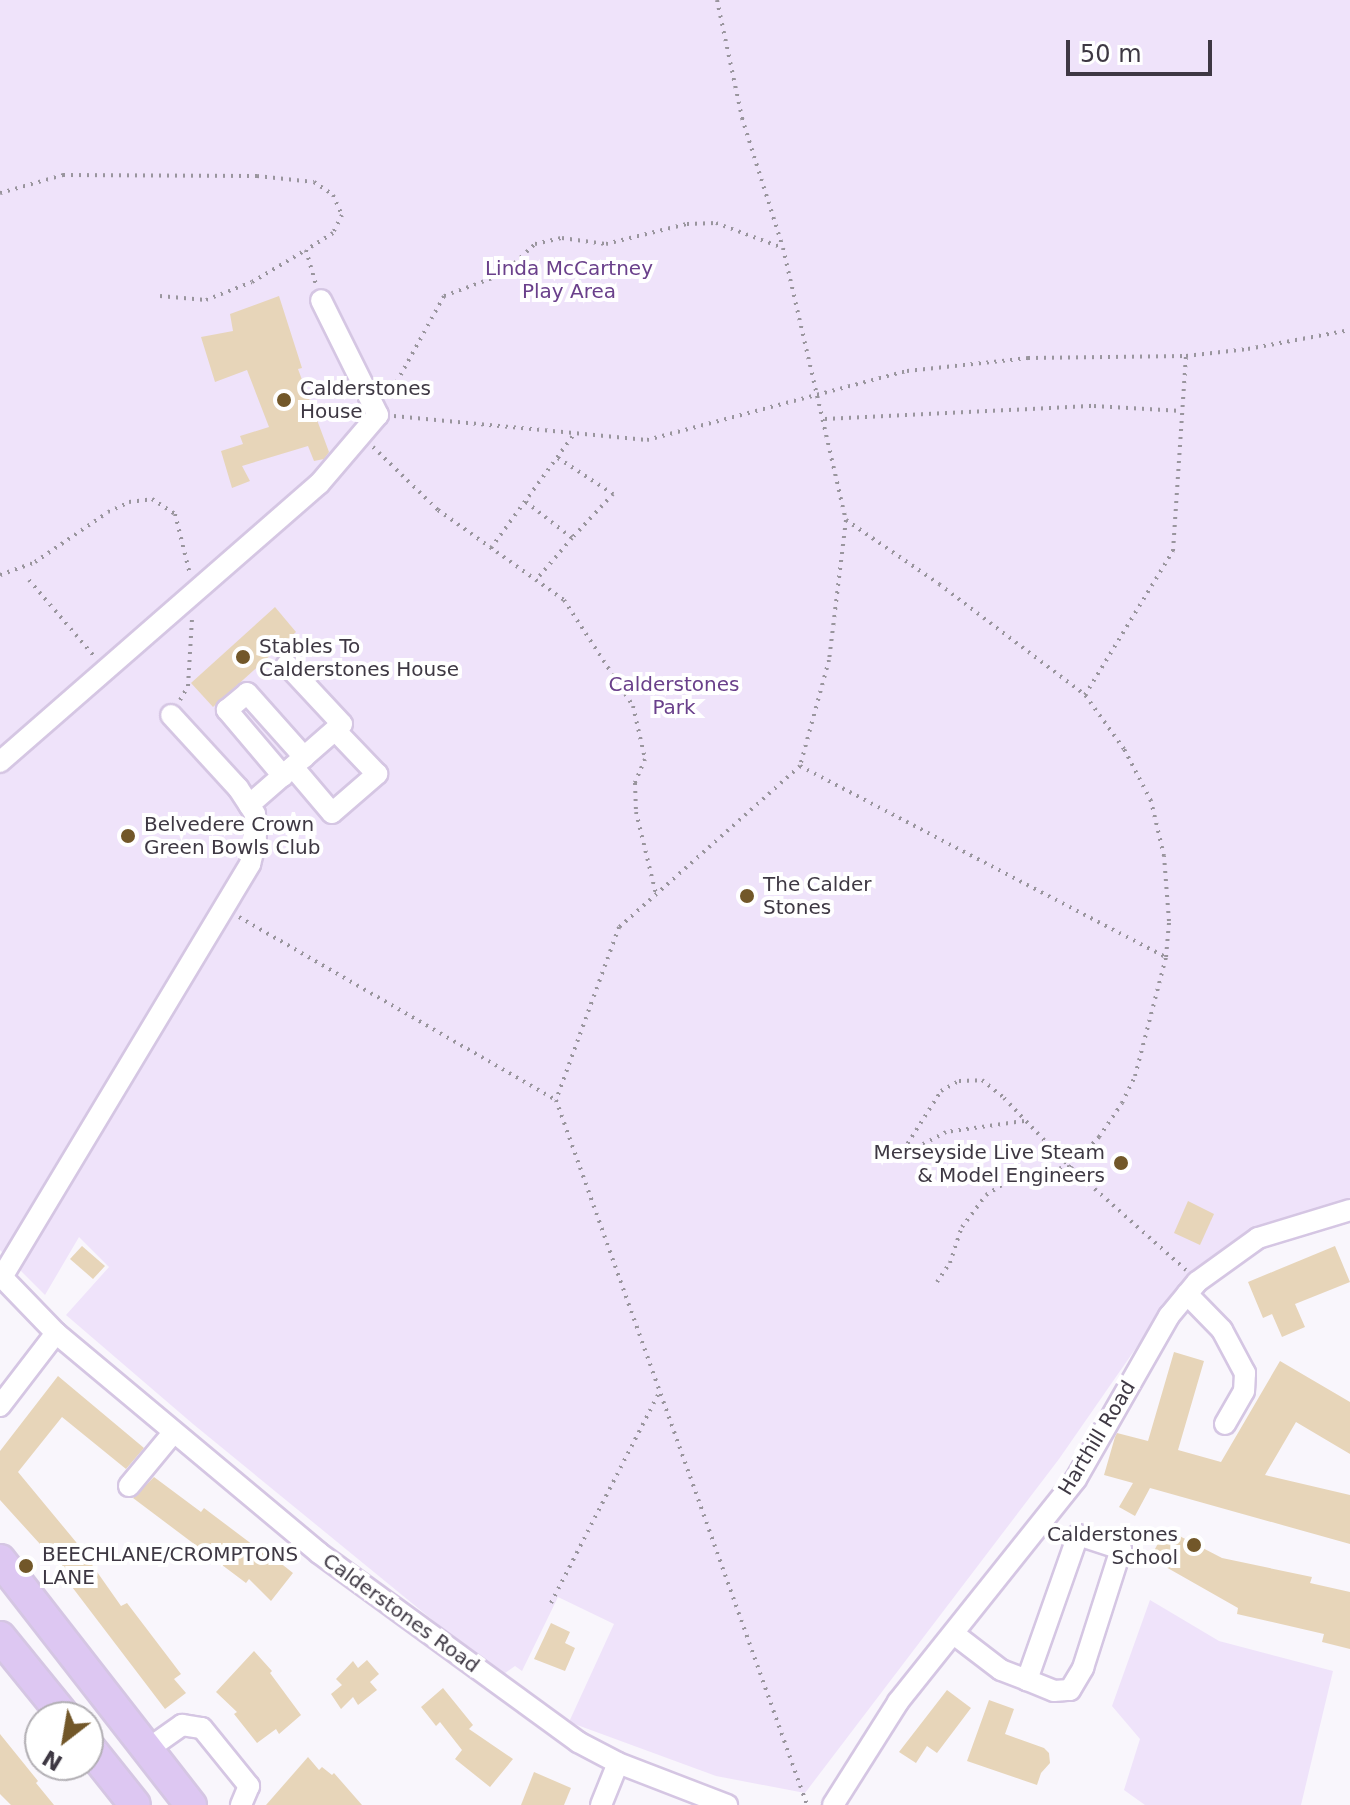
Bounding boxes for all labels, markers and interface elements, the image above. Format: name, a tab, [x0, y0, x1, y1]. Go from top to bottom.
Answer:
scale bar	[1070, 24, 1216, 74]
text: 50 m	[1080, 40, 1142, 68]
park label: Linda McCartney Play Area	[485, 257, 653, 304]
place label: Calderstones House	[300, 376, 431, 423]
marker: Calderstones House	[275, 391, 293, 409]
place label: Stables To Calderstones House	[259, 634, 459, 681]
marker: Stables To Calderstones House	[234, 648, 252, 666]
park label: Calderstones Park	[609, 672, 739, 719]
place label: Belvedere Crown Green Bowls Club	[144, 812, 320, 859]
marker: Belvedere Crown Green Bowls Club	[119, 827, 137, 845]
place label: The Calder Stones	[763, 872, 872, 919]
marker: The Calder Stones	[738, 887, 756, 905]
place label: Merseyside Live Steam & Model Engineers	[874, 1140, 1105, 1187]
marker: Merseyside Live Steam & Model Engineers	[1112, 1154, 1130, 1172]
street label: Harthill Road	[1053, 1376, 1141, 1500]
place label: Calderstones School	[1047, 1522, 1178, 1569]
marker: Calderstones School	[1185, 1536, 1203, 1554]
place label: BEECHLANE/CROMPTONS LANE	[42, 1542, 298, 1589]
street label: Calderstones Road	[318, 1548, 484, 1678]
marker: BEECHLANE/CROMPTONS LANE	[17, 1557, 35, 1575]
north arrow	[24, 1701, 104, 1781]
text: N	[38, 1745, 67, 1776]

